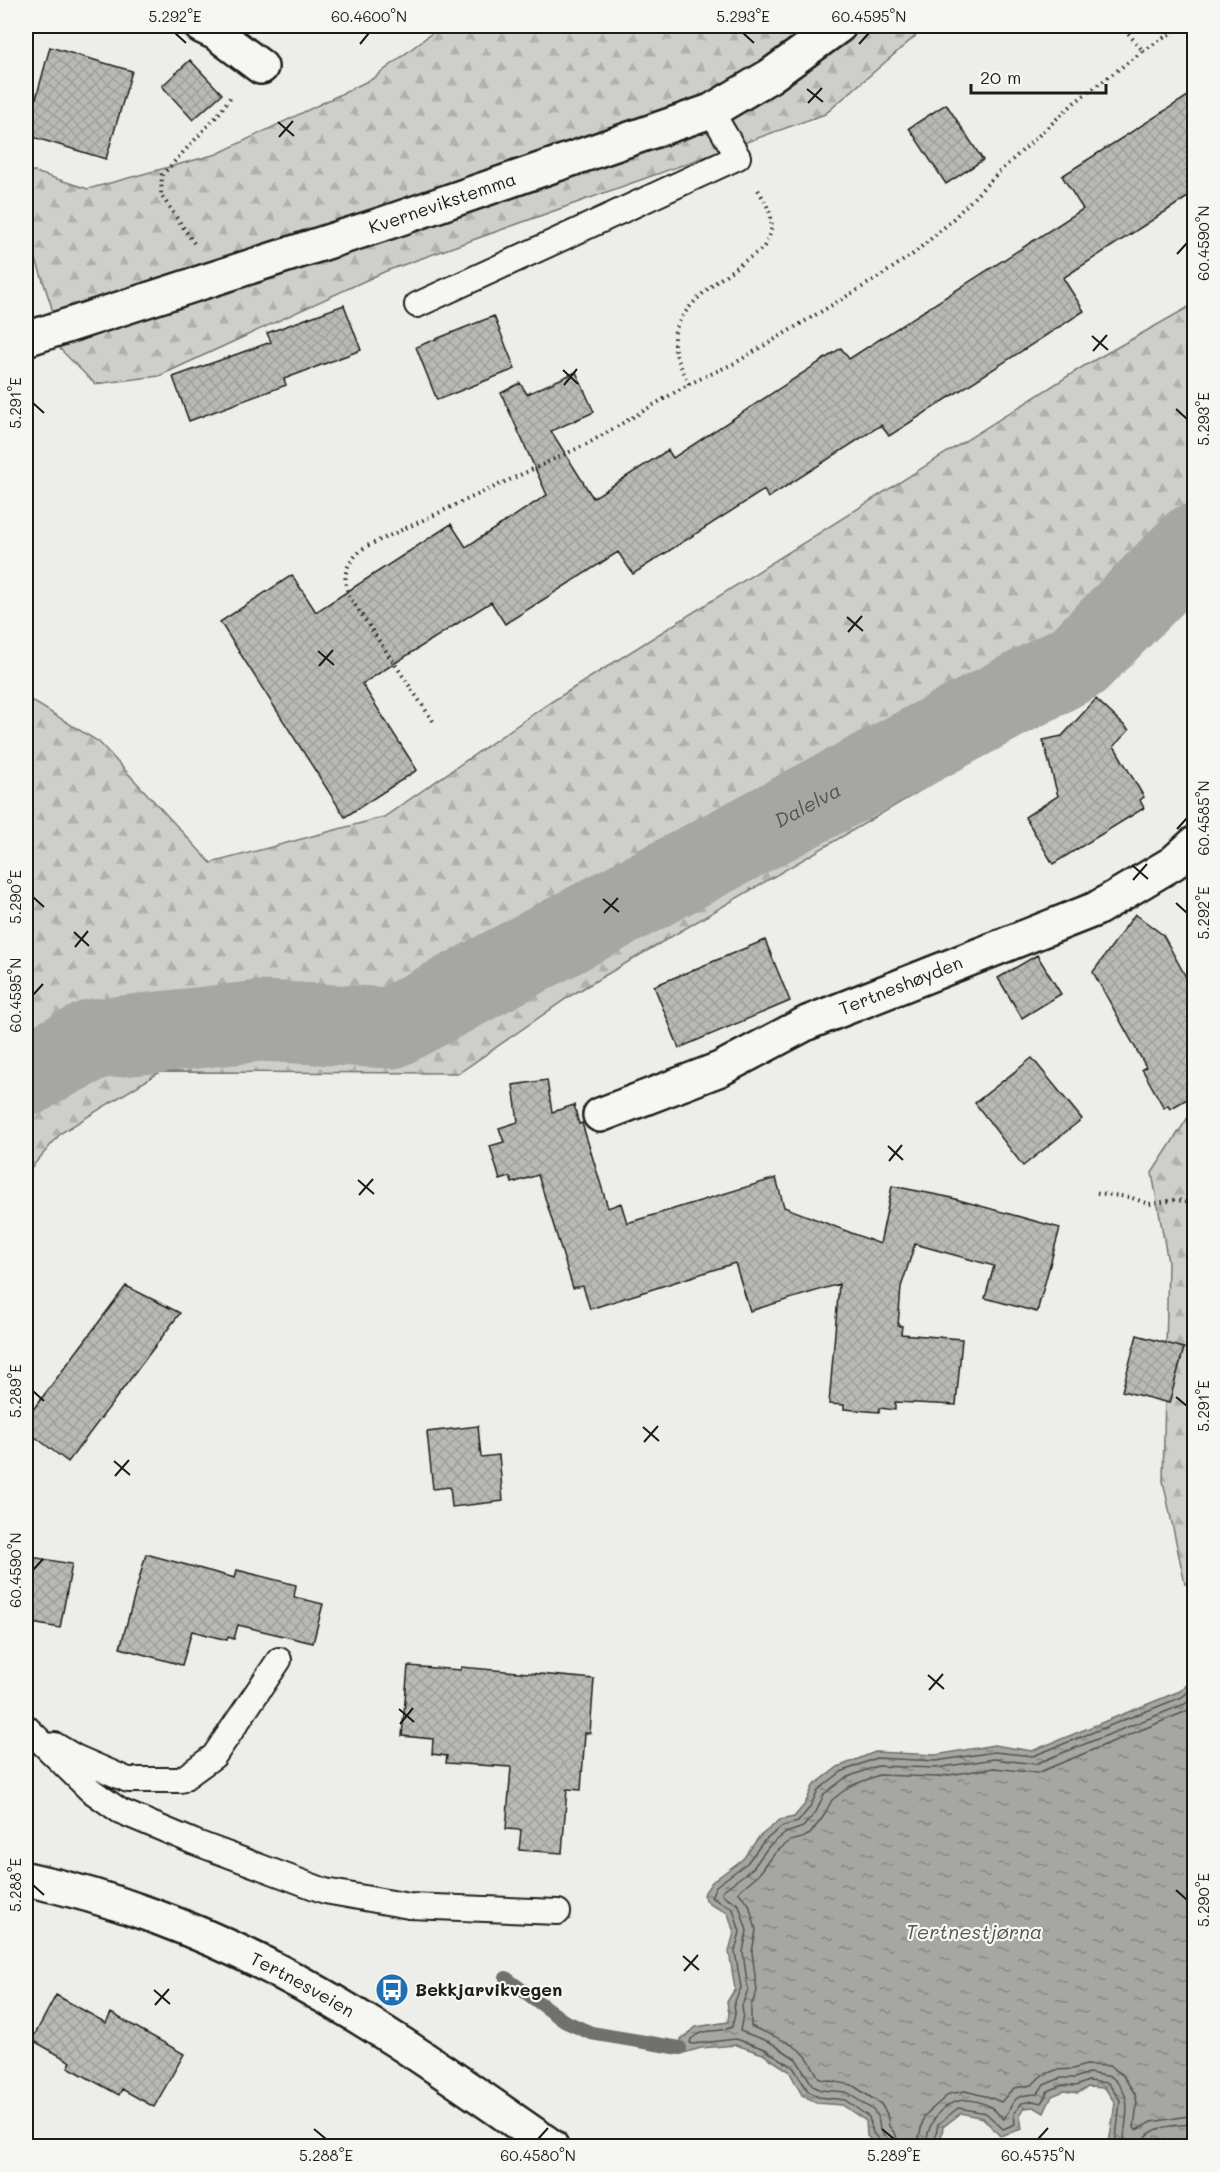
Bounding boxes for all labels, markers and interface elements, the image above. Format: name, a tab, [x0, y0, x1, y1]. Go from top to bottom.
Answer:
text: 5.292°E	[148, 6, 202, 26]
text: 60.4600°N	[331, 6, 407, 26]
text: 5.293°E	[716, 6, 770, 26]
text: 60.4595°N	[832, 6, 906, 26]
scale bar	[971, 57, 1106, 95]
text: 20 m	[980, 65, 1021, 89]
street label: Kvernevikstemma	[366, 166, 519, 239]
text: 60.4590°N	[1193, 205, 1213, 281]
text: 5.291°E	[5, 377, 25, 429]
text: 5.293°E	[1193, 392, 1213, 446]
water label: Dalelva	[769, 776, 845, 833]
text: 60.4585°N	[1193, 781, 1213, 855]
text: 5.290°E	[5, 870, 25, 924]
text: 5.292°E	[1193, 886, 1213, 940]
street label: Tertneshøyden	[835, 950, 966, 1020]
text: 60.4595°N	[5, 958, 25, 1032]
text: 5.289°E	[5, 1364, 25, 1418]
text: 5.291°E	[1193, 1380, 1213, 1432]
text: 60.4590°N	[5, 1532, 25, 1608]
text: 5.288°E	[5, 1858, 25, 1912]
text: 5.290°E	[1193, 1873, 1213, 1927]
water label: Tertnestjørna	[906, 1918, 1042, 1944]
street label: Tertnesveien	[247, 1946, 359, 2023]
bus stop icon: Bekkjarvikvegen	[374, 1972, 410, 2008]
place label: Bekkjarvikvegen	[415, 1977, 562, 2001]
text: 5.288°E	[299, 2145, 353, 2165]
text: 60.4580°N	[500, 2145, 576, 2165]
text: 5.289°E	[867, 2145, 921, 2165]
text: 60.4575°N	[1001, 2145, 1075, 2165]

